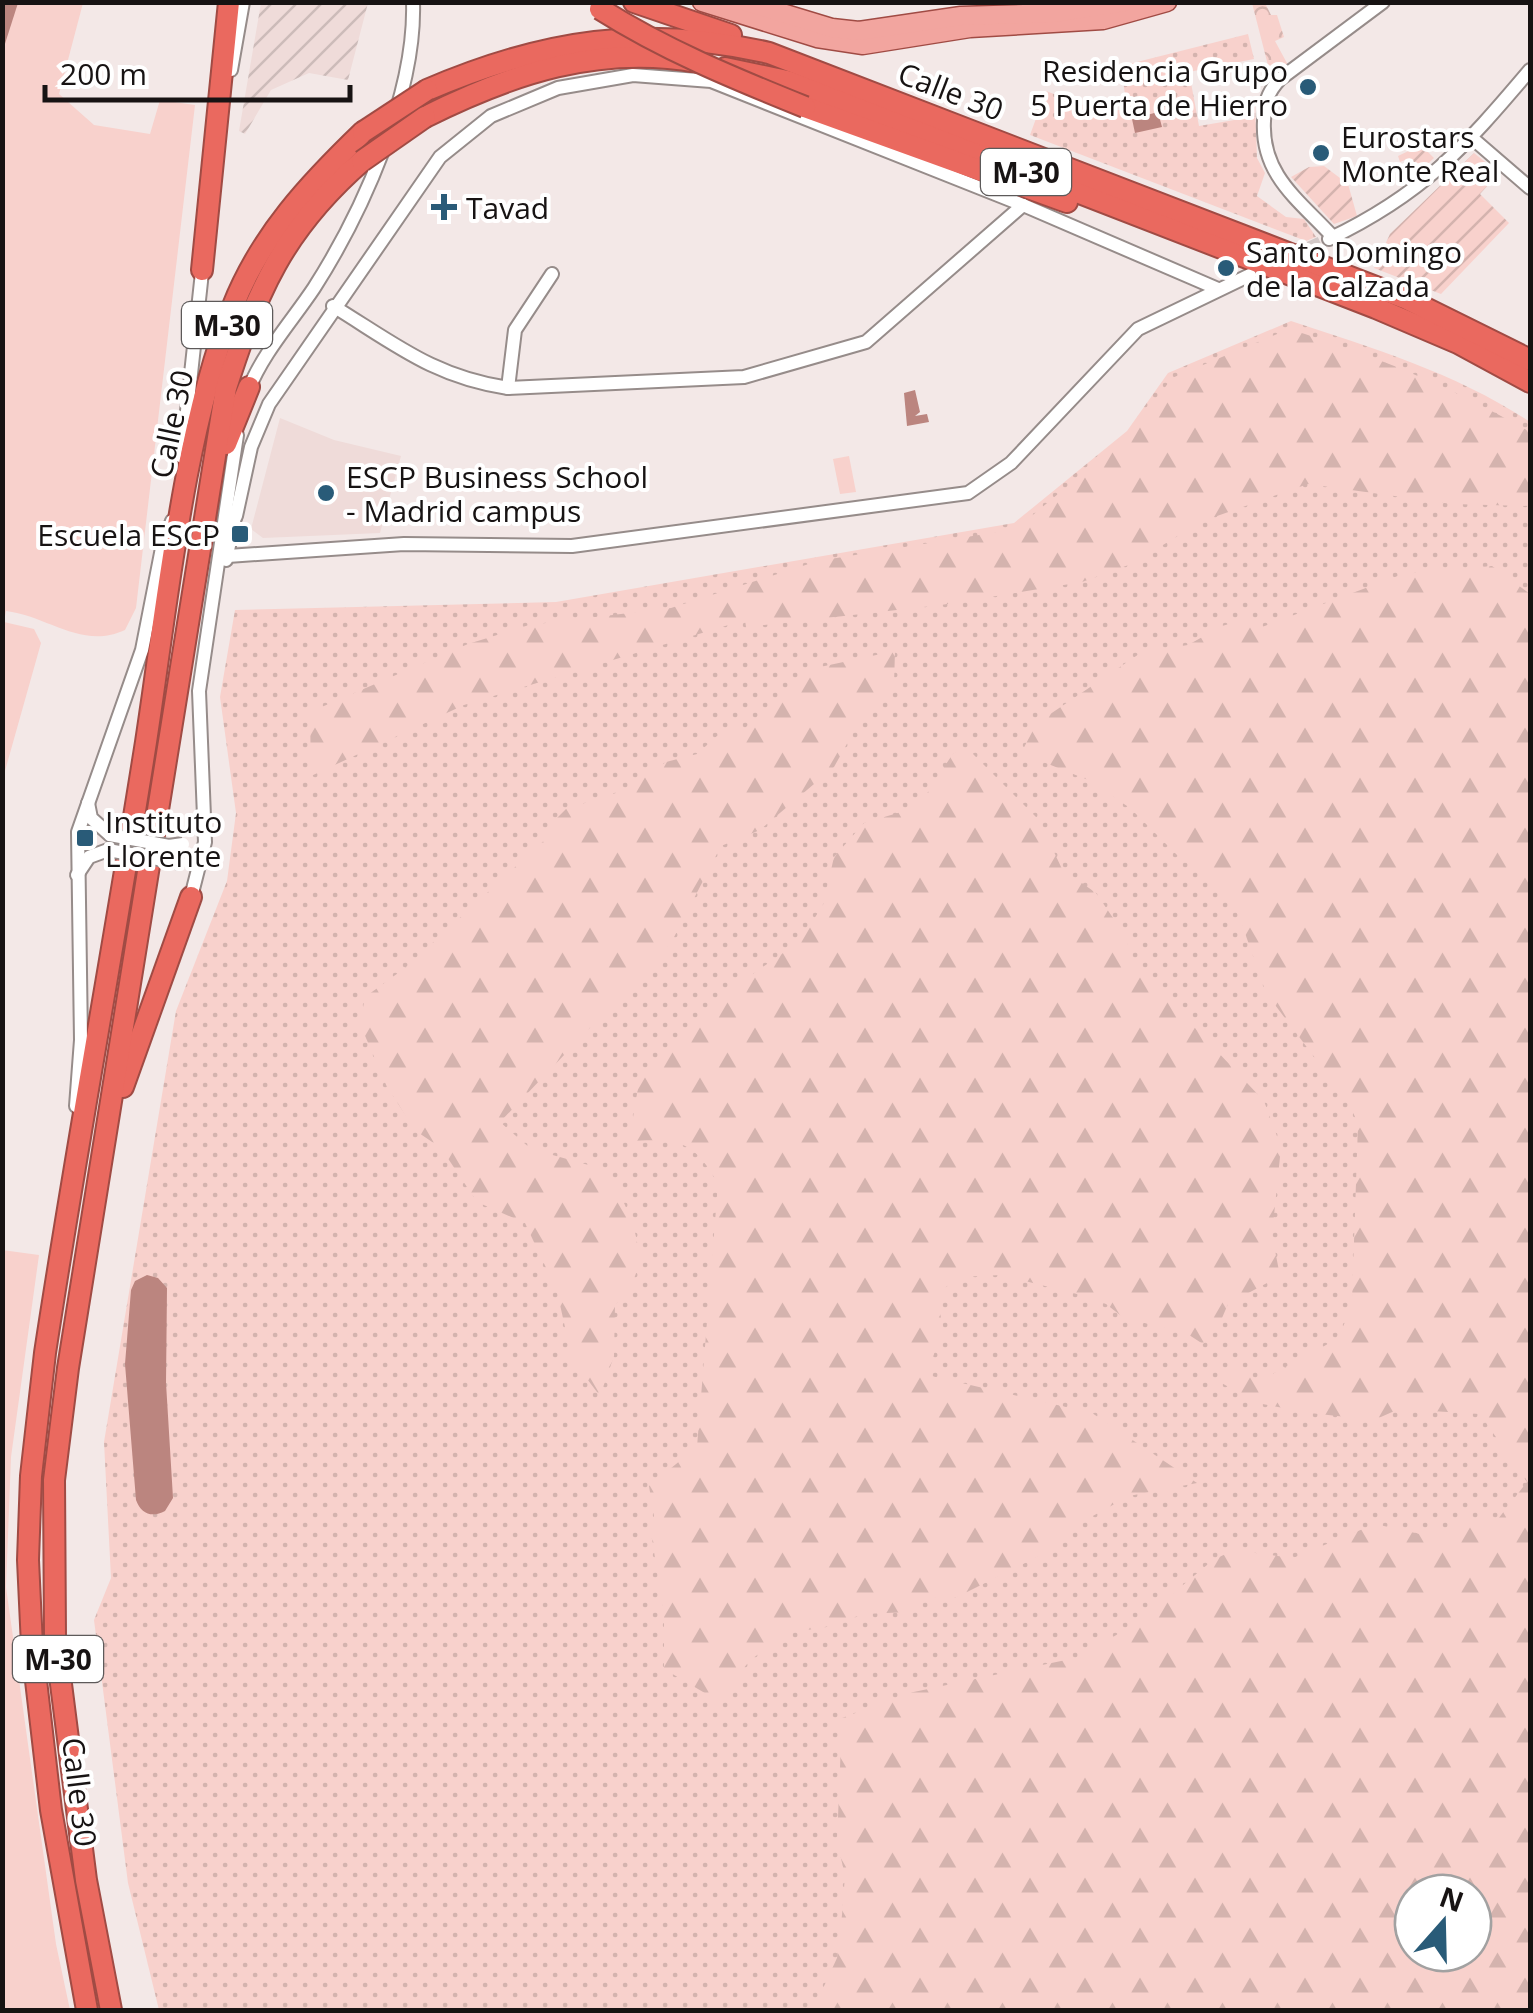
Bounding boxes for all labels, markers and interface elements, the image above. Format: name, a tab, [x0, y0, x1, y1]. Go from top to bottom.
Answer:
scale bar	[45, 40, 350, 102]
place label: Residencia Grupo 5 Puerta de Hierro	[1030, 50, 1288, 125]
street label: Calle 30	[892, 52, 1010, 130]
text: 200 m	[60, 53, 147, 94]
marker: Residencia Grupo 5 Puerta de Hierro	[1297, 76, 1319, 98]
place label: Eurostars Monte Real	[1341, 116, 1499, 191]
marker: Eurostars Monte Real	[1310, 142, 1332, 164]
road number: M-30	[981, 149, 1071, 195]
place label: Tavad	[466, 187, 549, 228]
marker: Tavad	[431, 194, 457, 220]
place label: Santo Domingo de la Calzada	[1246, 231, 1462, 306]
marker: Santo Domingo de la Calzada	[1215, 257, 1237, 279]
road number: M-30	[182, 302, 272, 348]
street label: Calle 30	[140, 366, 202, 482]
place label: ESCP Business School - Madrid campus	[346, 456, 648, 531]
marker: ESCP Business School - Madrid campus	[315, 482, 337, 504]
place label: Escuela ESCP	[37, 514, 220, 555]
marker: Escuela ESCP	[229, 523, 251, 545]
place label: Instituto Llorente	[105, 801, 222, 876]
marker: Instituto Llorente	[74, 827, 96, 849]
road number: M-30	[13, 1636, 103, 1682]
street label: Calle 30	[53, 1735, 107, 1849]
north arrow	[1393, 1873, 1493, 1973]
text: N	[1435, 1877, 1469, 1920]

